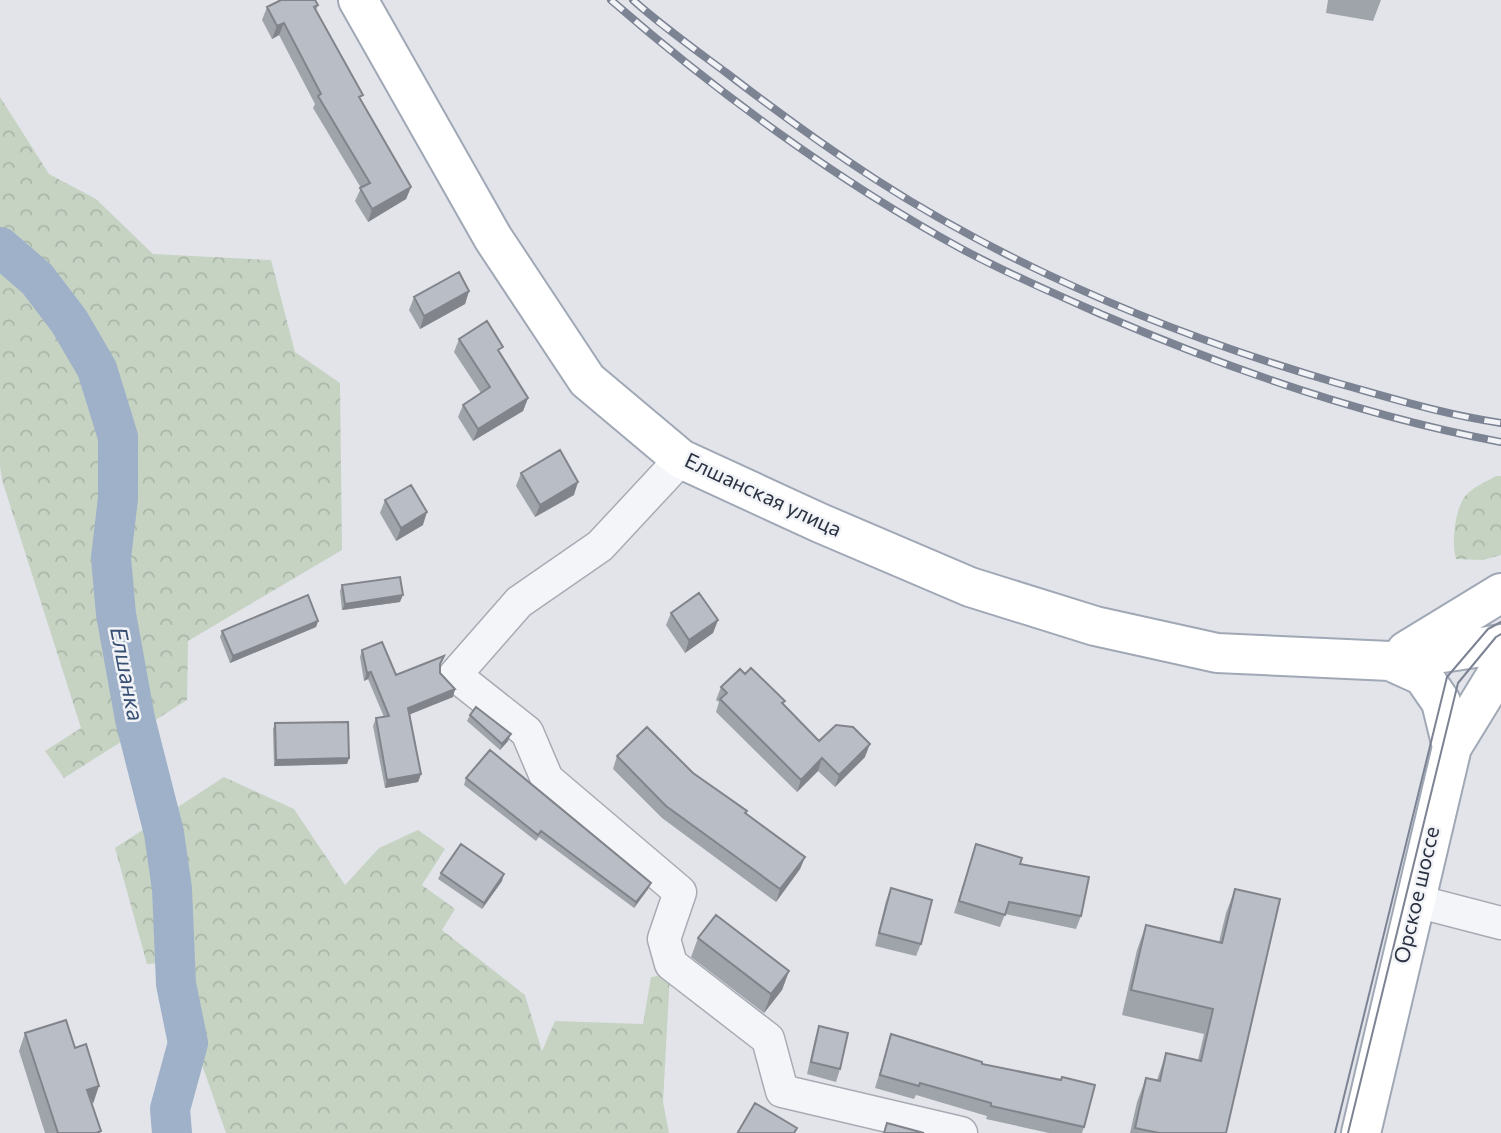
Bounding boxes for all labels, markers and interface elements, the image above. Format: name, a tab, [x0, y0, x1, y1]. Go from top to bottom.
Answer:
street label: Елшанская улица	[681, 446, 846, 541]
water label: Елшанка	[105, 624, 151, 723]
street label: Орское шоссе	[1388, 824, 1443, 966]

